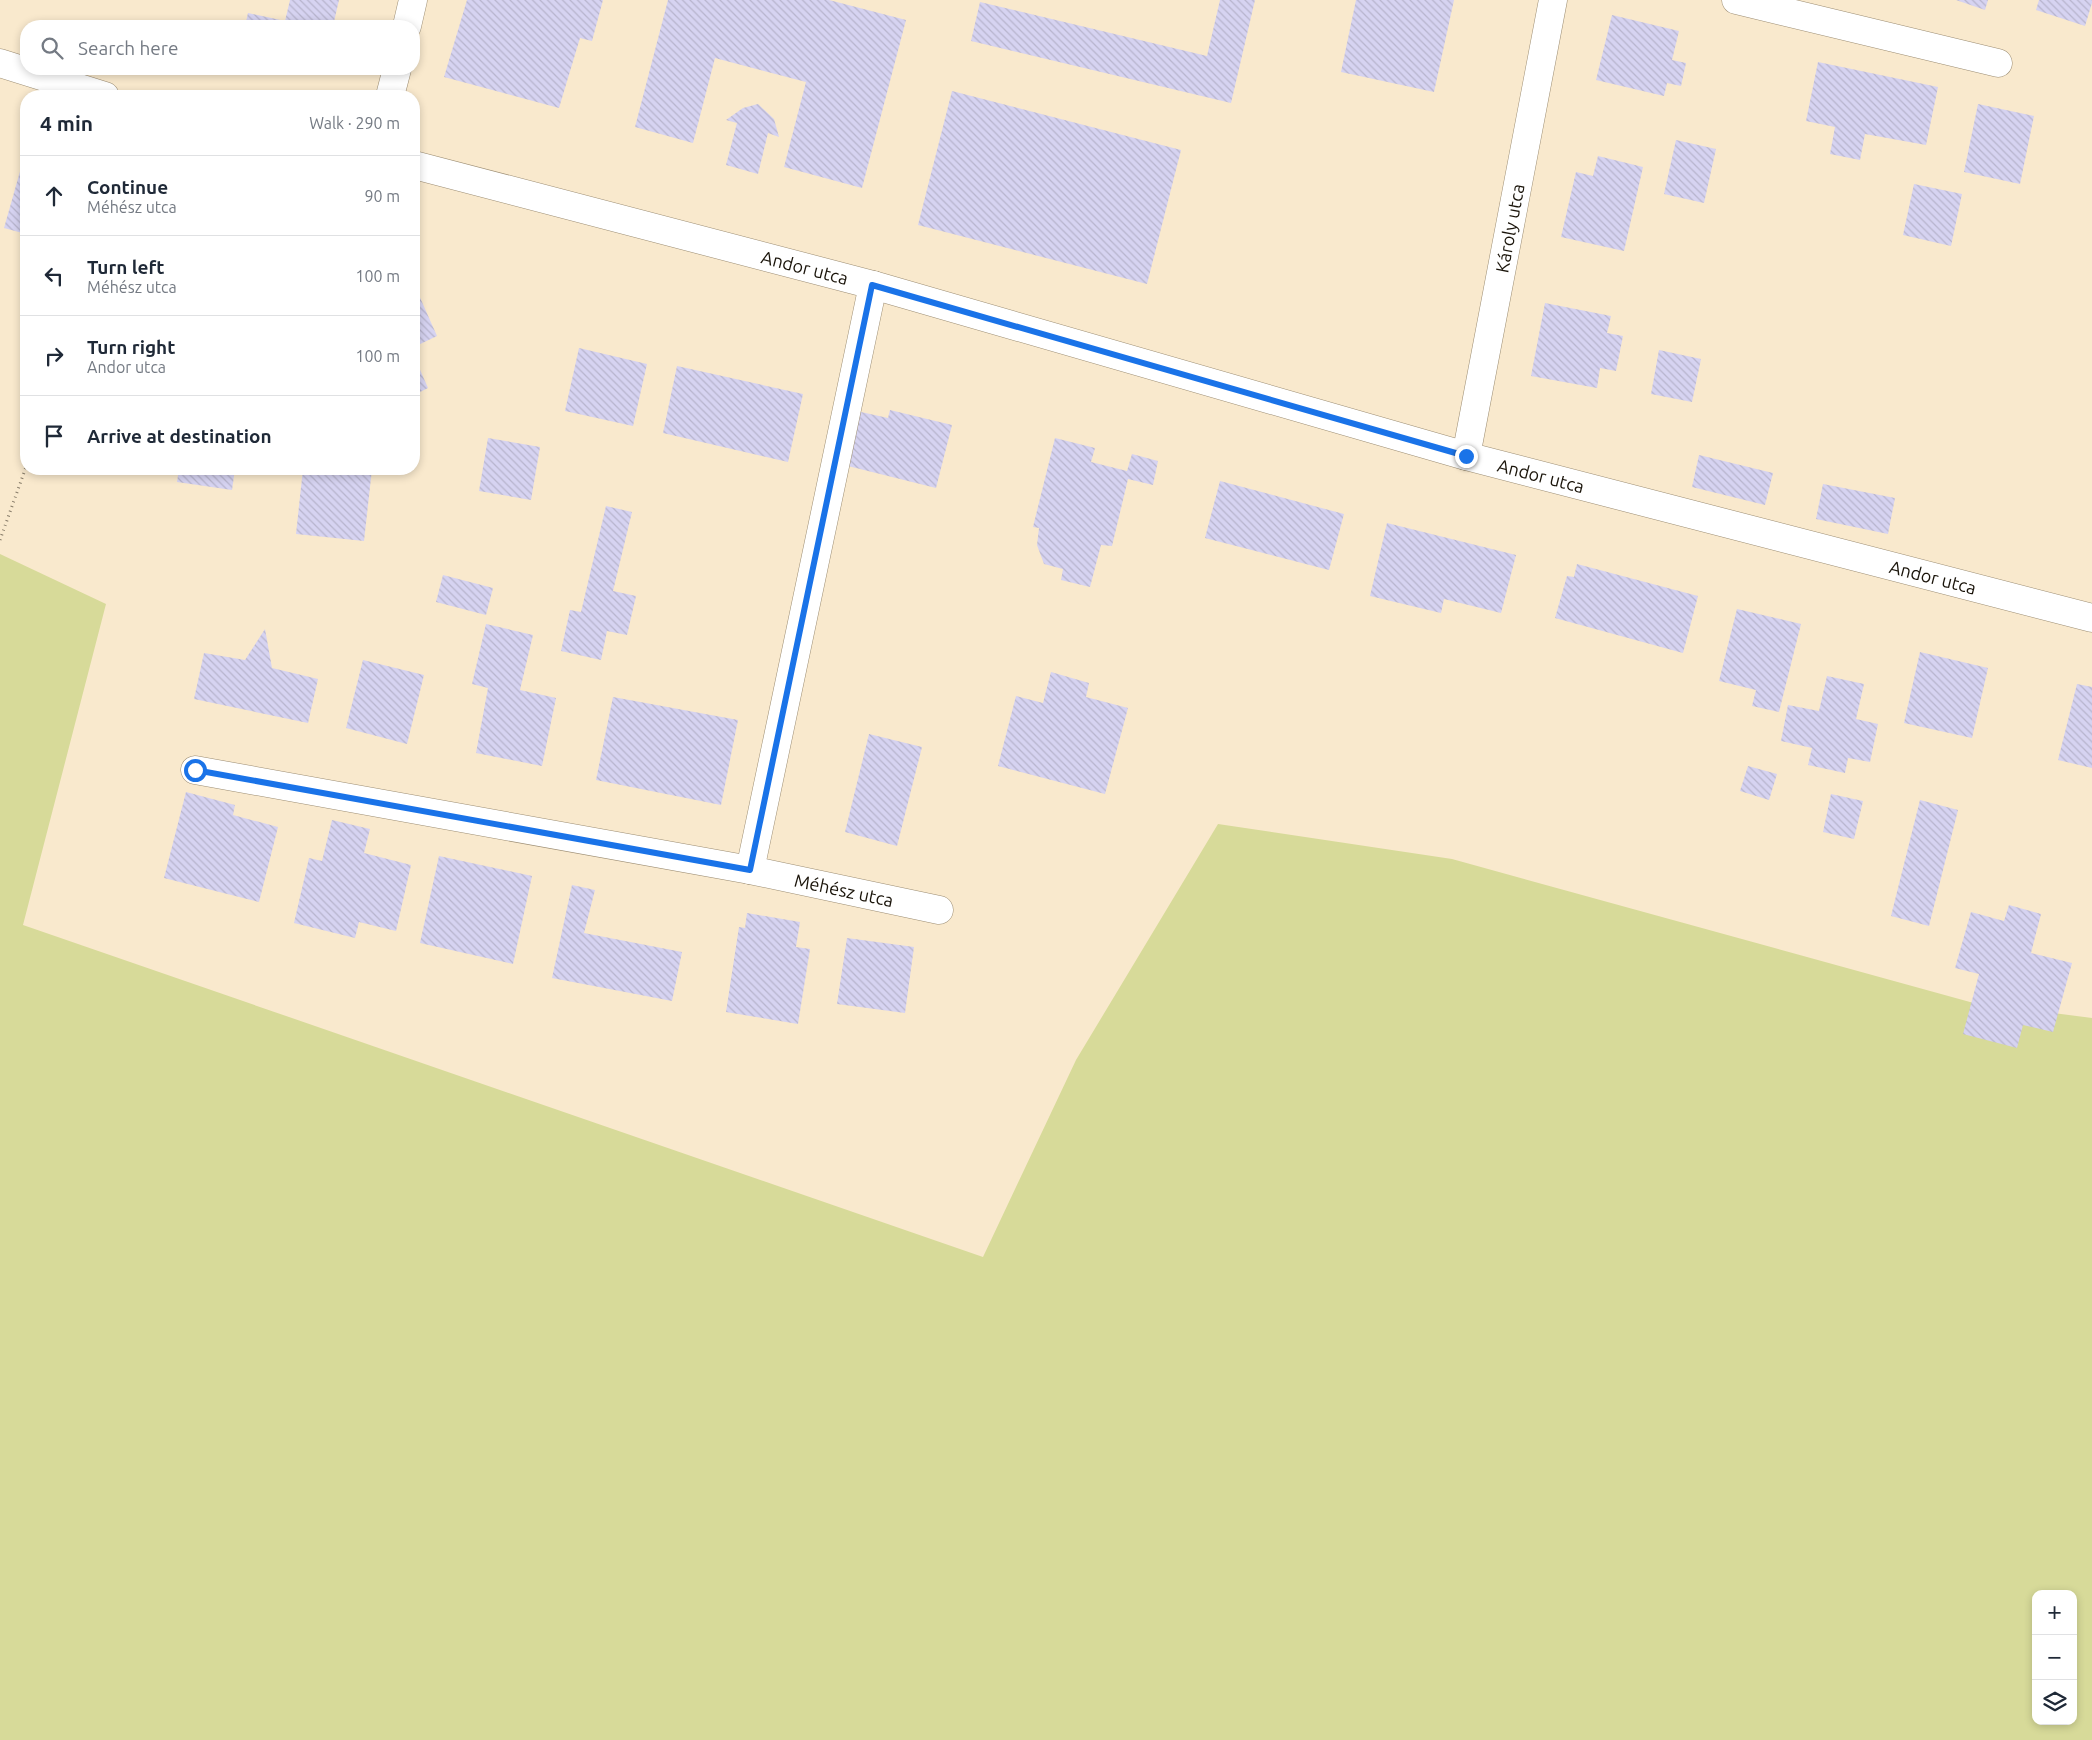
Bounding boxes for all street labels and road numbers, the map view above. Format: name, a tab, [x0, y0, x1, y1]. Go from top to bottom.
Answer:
street label: Károly utca	[1491, 182, 1528, 274]
street label: Andor utca	[759, 246, 850, 288]
street label: Andor utca	[1495, 455, 1586, 496]
street label: Andor utca	[1887, 556, 1979, 598]
street label: Méhész utca	[793, 870, 895, 910]

